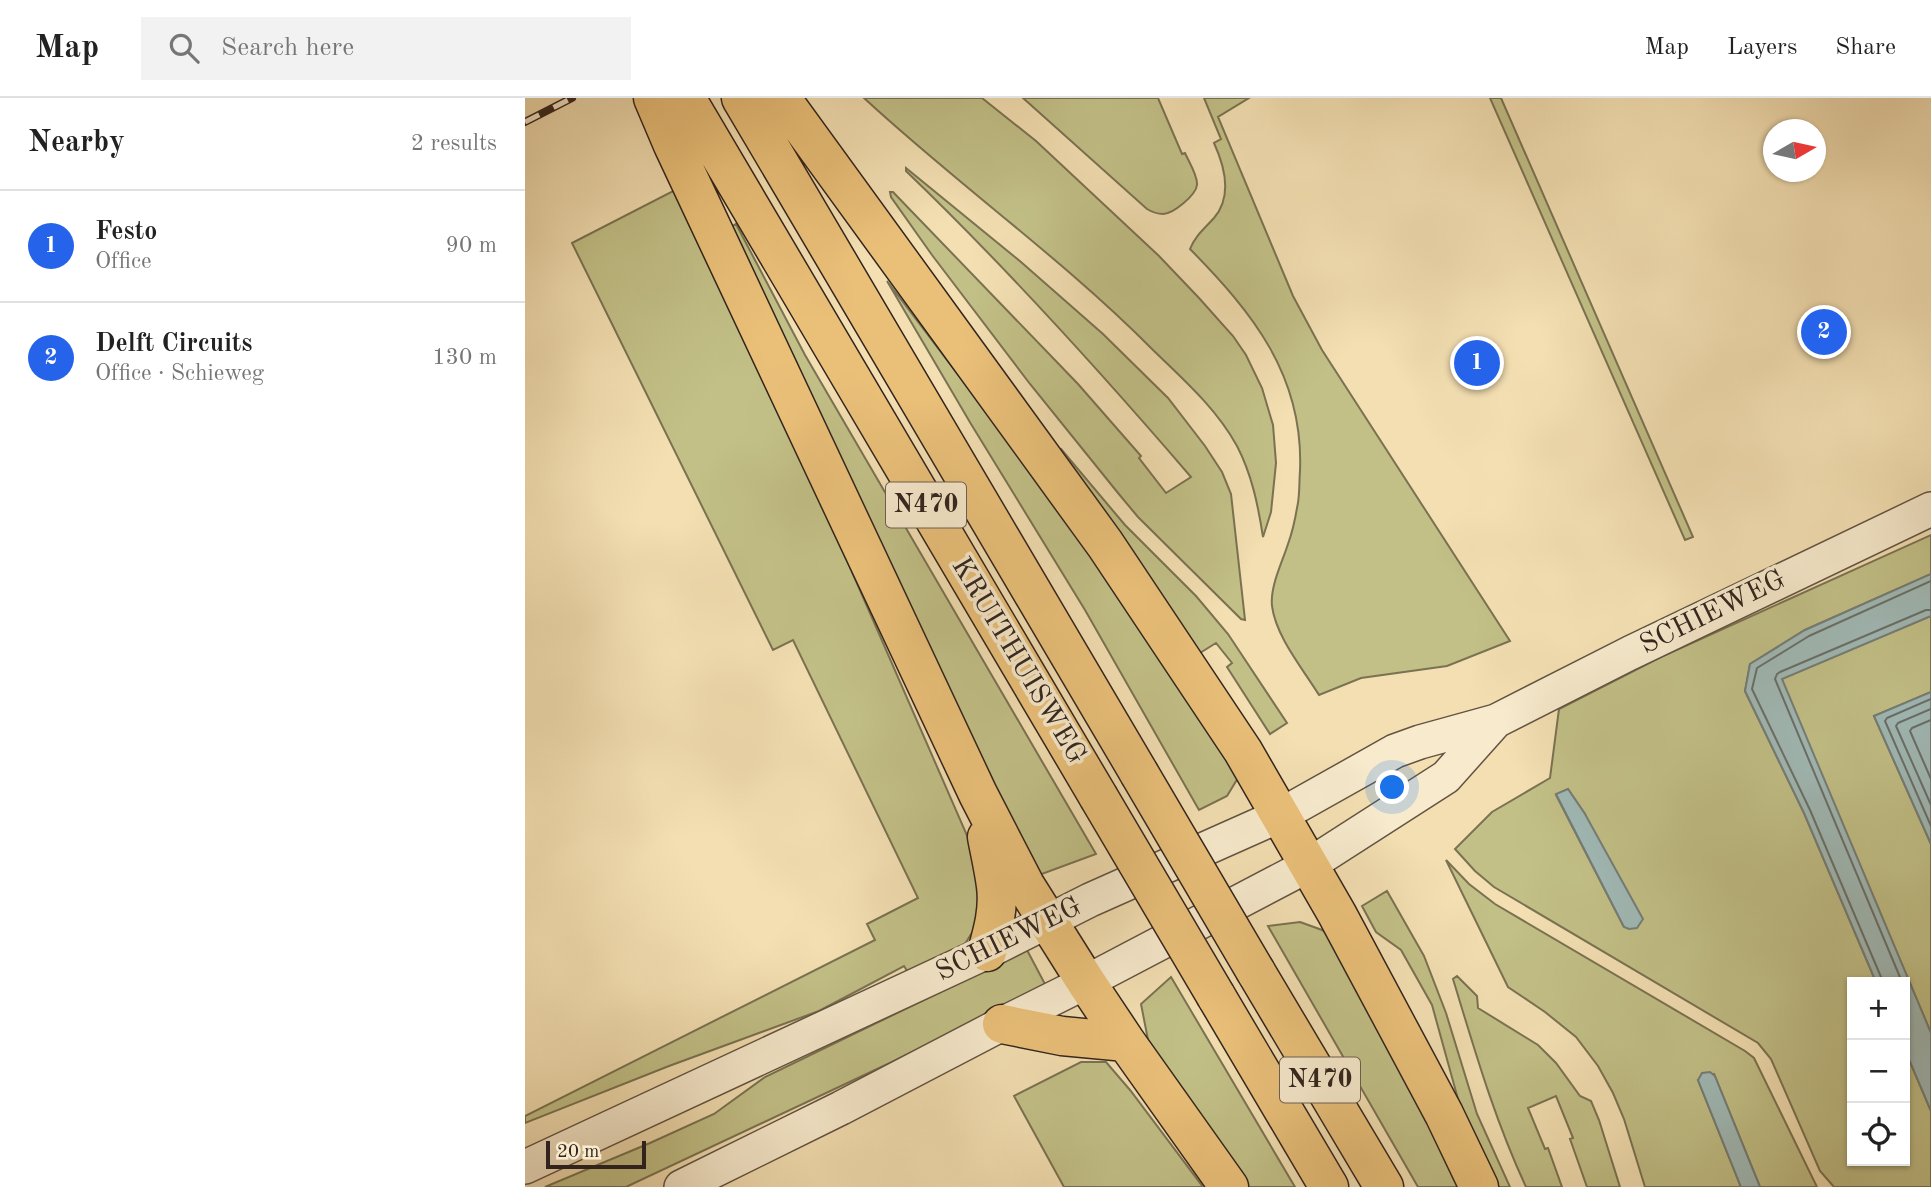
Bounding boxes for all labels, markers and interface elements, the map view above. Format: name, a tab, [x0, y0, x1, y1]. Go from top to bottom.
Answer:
search box	[141, 17, 631, 80]
icon: search	[165, 29, 203, 67]
text: Map	[35, 32, 99, 65]
text: Search here	[221, 35, 354, 61]
text: Map	[1645, 36, 1689, 60]
text: Layers	[1727, 36, 1797, 60]
text: Share	[1835, 36, 1896, 60]
north arrow	[1763, 119, 1826, 182]
text: Nearby	[28, 128, 125, 158]
text: 2 results	[411, 132, 497, 155]
text: Festo	[95, 219, 157, 245]
text: 1	[44, 234, 58, 257]
text: 90 m	[446, 234, 497, 257]
text: Office	[95, 250, 152, 273]
pin: 2	[1801, 306, 1847, 358]
text: Delft Circuits	[95, 331, 253, 357]
pin: 1	[1454, 337, 1500, 389]
text: 2	[44, 346, 58, 369]
text: 130 m	[432, 346, 497, 369]
text: Office · Schieweg	[95, 362, 264, 385]
road number: N470	[886, 482, 966, 528]
street label: KRUITHUISWEG	[946, 553, 1090, 769]
street label: SCHIEWEG	[1636, 566, 1790, 660]
your location	[1375, 770, 1409, 804]
street label: SCHIEWEG	[932, 893, 1086, 987]
map controls	[1847, 977, 1910, 1166]
button: +	[1847, 977, 1910, 1040]
button: −	[1847, 1040, 1910, 1103]
road number: N470	[1280, 1057, 1360, 1102]
button: locate	[1847, 1103, 1910, 1166]
scale bar	[546, 1138, 646, 1170]
text: 20 m	[557, 1143, 599, 1162]

